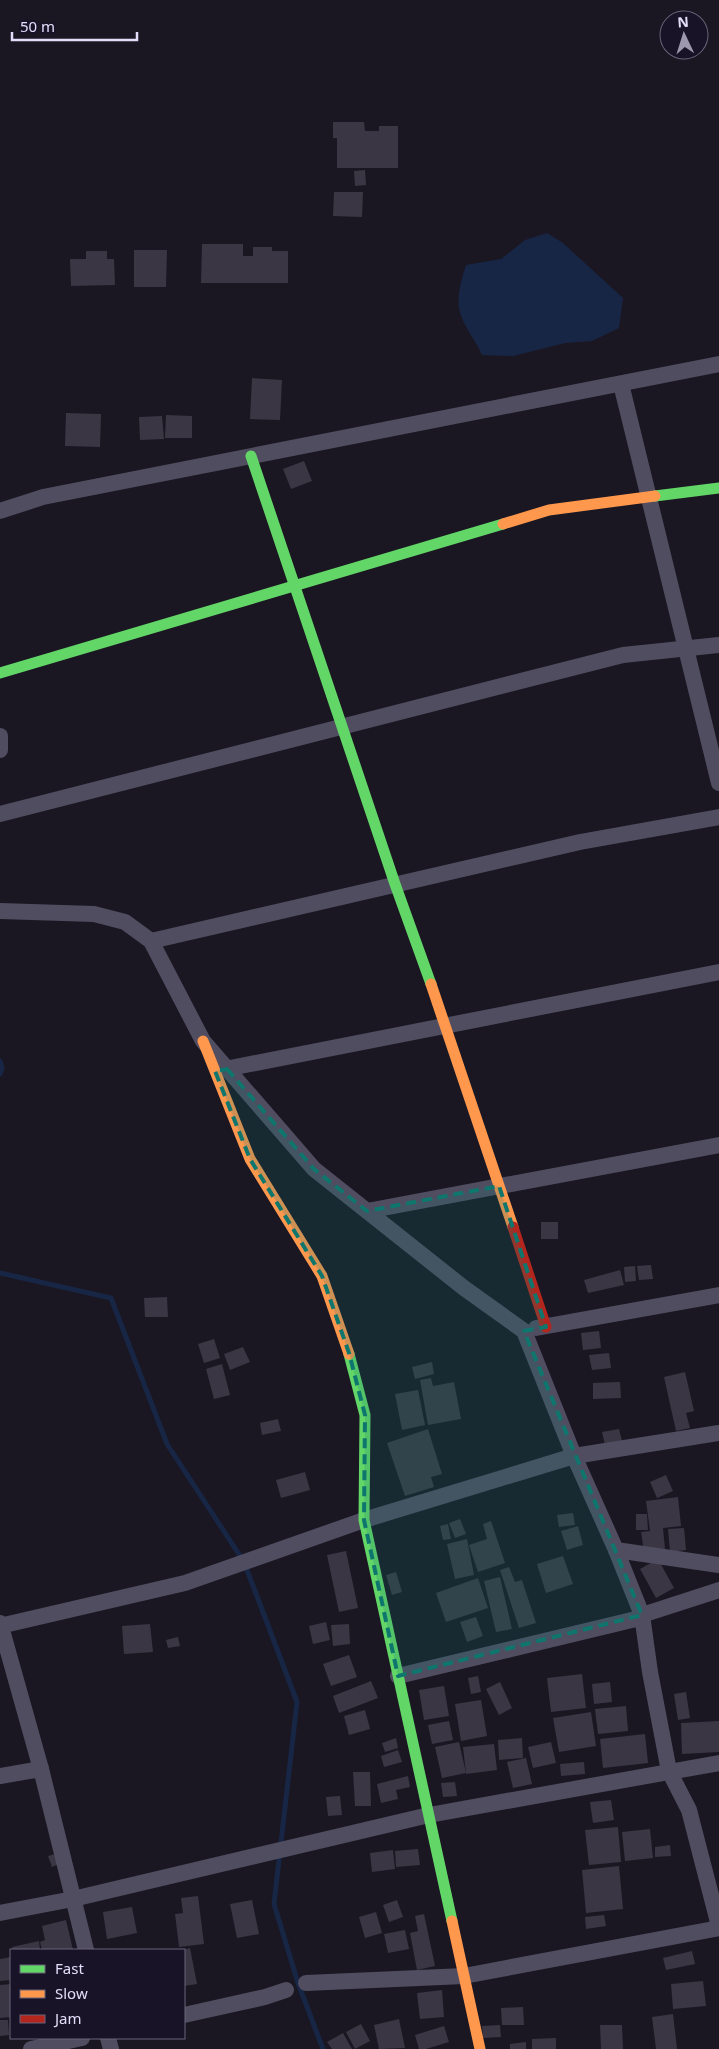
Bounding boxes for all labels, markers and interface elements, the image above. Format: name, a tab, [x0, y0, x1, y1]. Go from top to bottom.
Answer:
scale bar	[12, 10, 138, 42]
north arrow	[659, 10, 709, 60]
text: N	[677, 12, 689, 31]
text: 50 m	[20, 16, 55, 36]
legend	[10, 1949, 185, 2039]
text: Fast	[55, 1958, 84, 1978]
text: Slow	[55, 1983, 88, 2003]
text: Jam	[53, 2008, 82, 2028]

